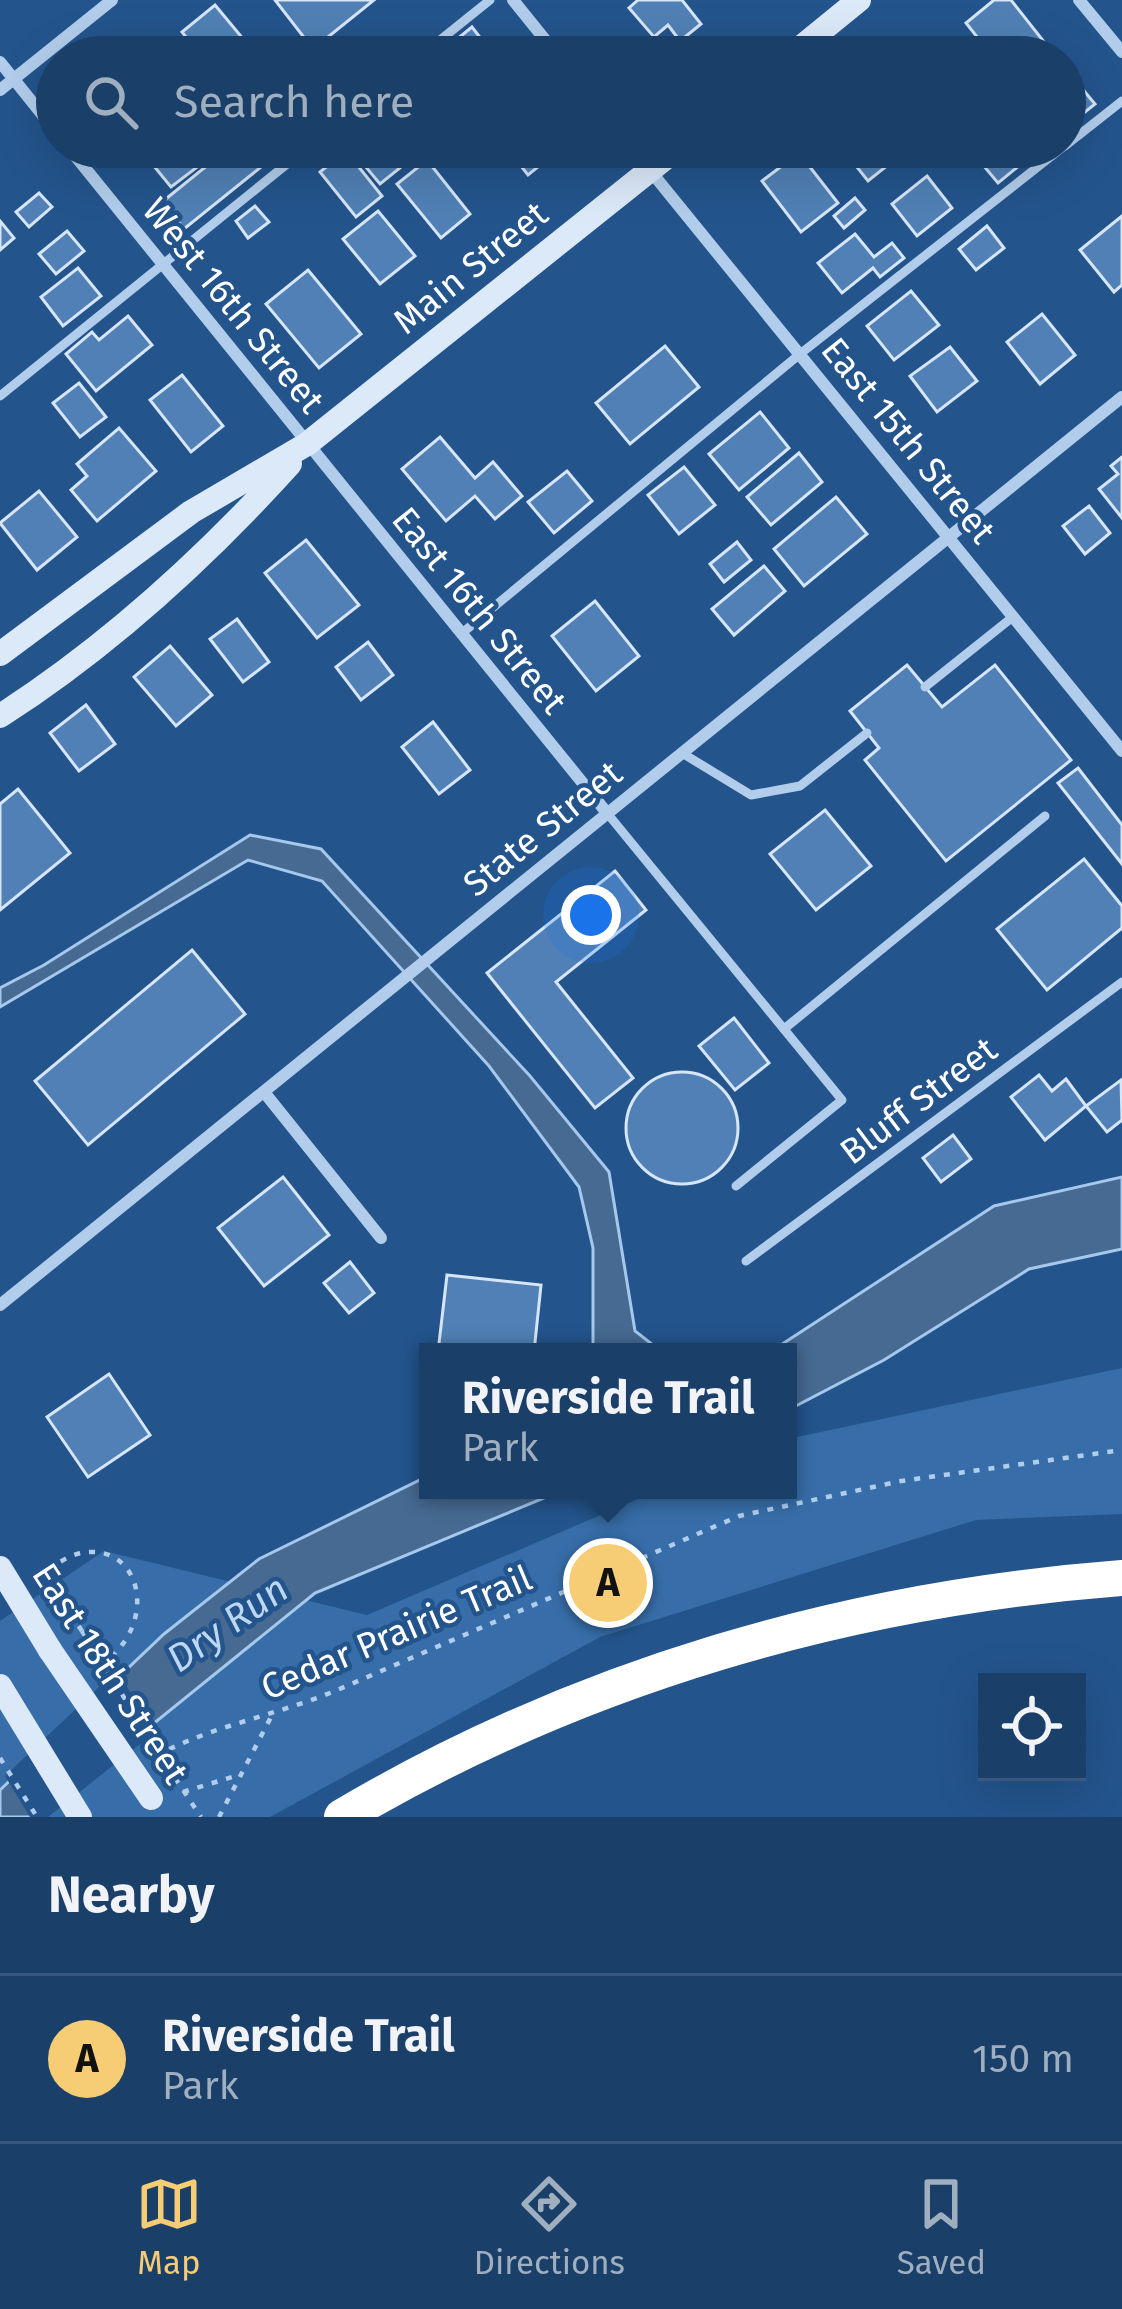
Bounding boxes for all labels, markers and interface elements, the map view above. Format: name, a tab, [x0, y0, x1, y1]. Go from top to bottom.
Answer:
search box	[36, 36, 1086, 168]
icon: search	[78, 69, 144, 135]
text: Search here	[174, 75, 414, 129]
street label: West 16th Street	[133, 189, 334, 422]
street label: Main Street	[384, 192, 557, 343]
street label: East 15th Street	[812, 329, 1005, 552]
street label: East 16th Street	[382, 498, 576, 723]
street label: State Street	[454, 752, 631, 906]
your location	[561, 885, 621, 945]
street label: Bluff Street	[832, 1028, 1006, 1174]
popup	[419, 1343, 797, 1499]
text: Riverside Trail	[462, 1371, 754, 1425]
text: Park	[462, 1425, 538, 1471]
pin: A	[569, 1538, 647, 1628]
street label: East 18th Street	[23, 1555, 198, 1792]
street label: Cedar Prairie Trail	[254, 1556, 538, 1710]
water label: Dry Run	[158, 1566, 297, 1682]
map controls	[978, 1673, 1086, 1781]
button: locate	[978, 1673, 1086, 1781]
text: Nearby	[48, 1864, 214, 1926]
text: Riverside Trail	[162, 2009, 455, 2063]
text: A	[75, 2036, 99, 2082]
text: 150 m	[972, 2036, 1074, 2082]
text: Park	[162, 2063, 239, 2109]
tab: Map	[136, 2171, 202, 2283]
tab: Directions	[474, 2171, 625, 2283]
tab: Saved	[897, 2171, 986, 2283]

